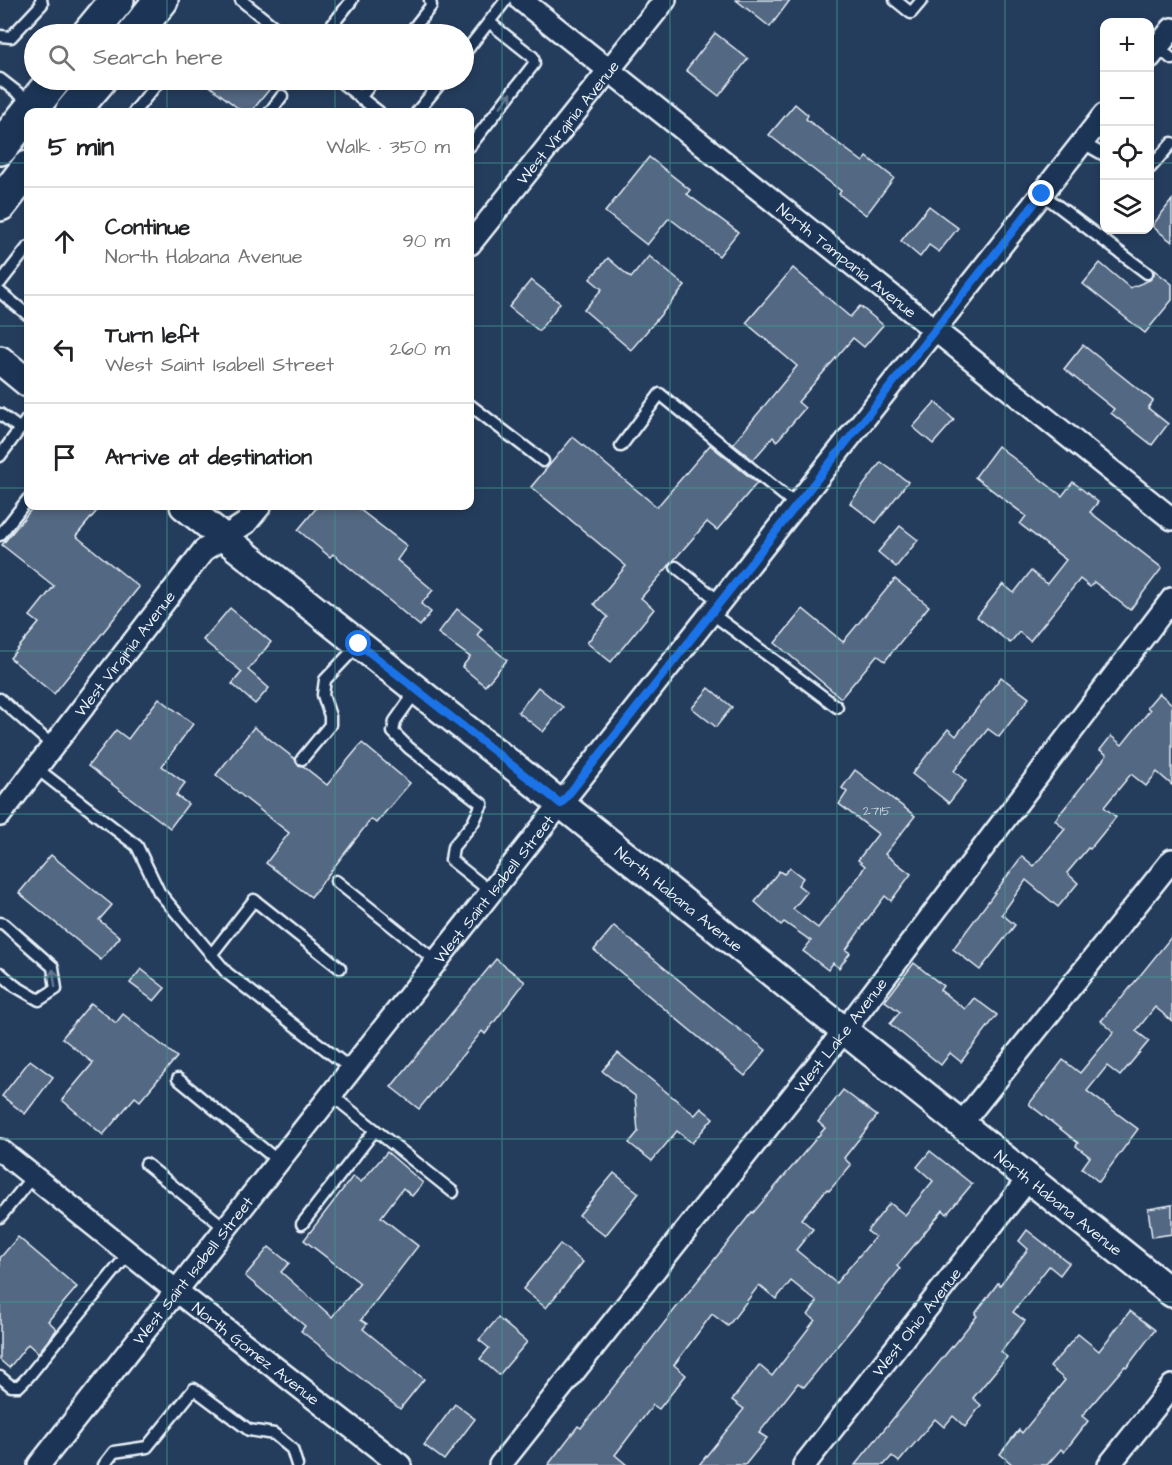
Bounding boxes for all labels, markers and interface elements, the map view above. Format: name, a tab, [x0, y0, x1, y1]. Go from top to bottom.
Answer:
map controls	[1100, 18, 1154, 234]
button: +	[1100, 18, 1154, 72]
search box	[24, 24, 474, 90]
icon: search	[45, 41, 78, 74]
text: Search here	[93, 42, 223, 73]
street label: West Virginia Avenue	[512, 56, 625, 190]
button: −	[1100, 72, 1154, 126]
one-way arrow	[499, 92, 512, 108]
button: locate	[1100, 126, 1154, 180]
text: 5 min	[48, 129, 114, 165]
text: Walk · 350 m	[326, 133, 450, 161]
route end	[1028, 180, 1054, 206]
button: layers	[1100, 180, 1154, 234]
street label: North Tampania Avenue	[772, 198, 921, 324]
text: Continue	[105, 212, 190, 243]
icon: ahead	[48, 225, 81, 258]
text: 90 m	[402, 227, 450, 255]
text: North Habana Avenue	[105, 243, 303, 271]
text: Turn left	[105, 320, 199, 351]
icon: left	[48, 333, 81, 366]
text: 260 m	[390, 335, 450, 363]
text: West Saint Isabell Street	[105, 351, 334, 379]
icon: arrive	[48, 441, 81, 474]
text: Arrive at destination	[105, 442, 312, 473]
street label: West Virginia Avenue	[70, 586, 181, 721]
route start	[345, 630, 371, 656]
house number: 2715	[863, 801, 891, 821]
street label: West Saint Isabell Street	[429, 810, 560, 968]
street label: North Habana Avenue	[610, 841, 747, 958]
one-way arrow	[49, 968, 60, 988]
street label: West Lake Avenue	[789, 973, 893, 1098]
street label: North Habana Avenue	[989, 1145, 1127, 1261]
street label: West Saint Isabell Street	[128, 1192, 259, 1350]
street label: West Ohio Avenue	[867, 1263, 967, 1382]
street label: North Gomez Avenue	[187, 1297, 324, 1411]

